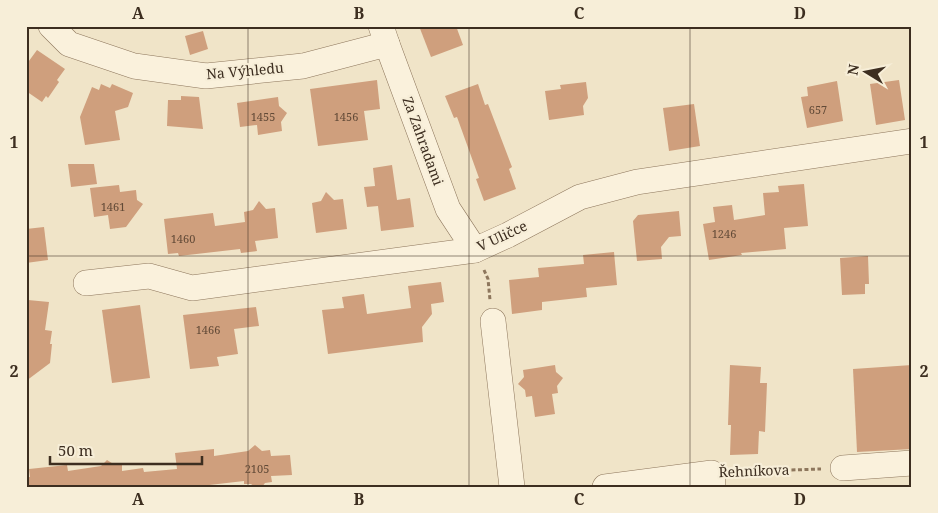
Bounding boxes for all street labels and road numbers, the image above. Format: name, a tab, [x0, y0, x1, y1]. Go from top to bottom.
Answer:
street label: Na Výhledu	[205, 58, 285, 83]
street label: Za Zahradami	[399, 94, 449, 188]
street label: V Uličce	[474, 216, 530, 255]
street label: Řehníkova	[718, 460, 790, 481]

